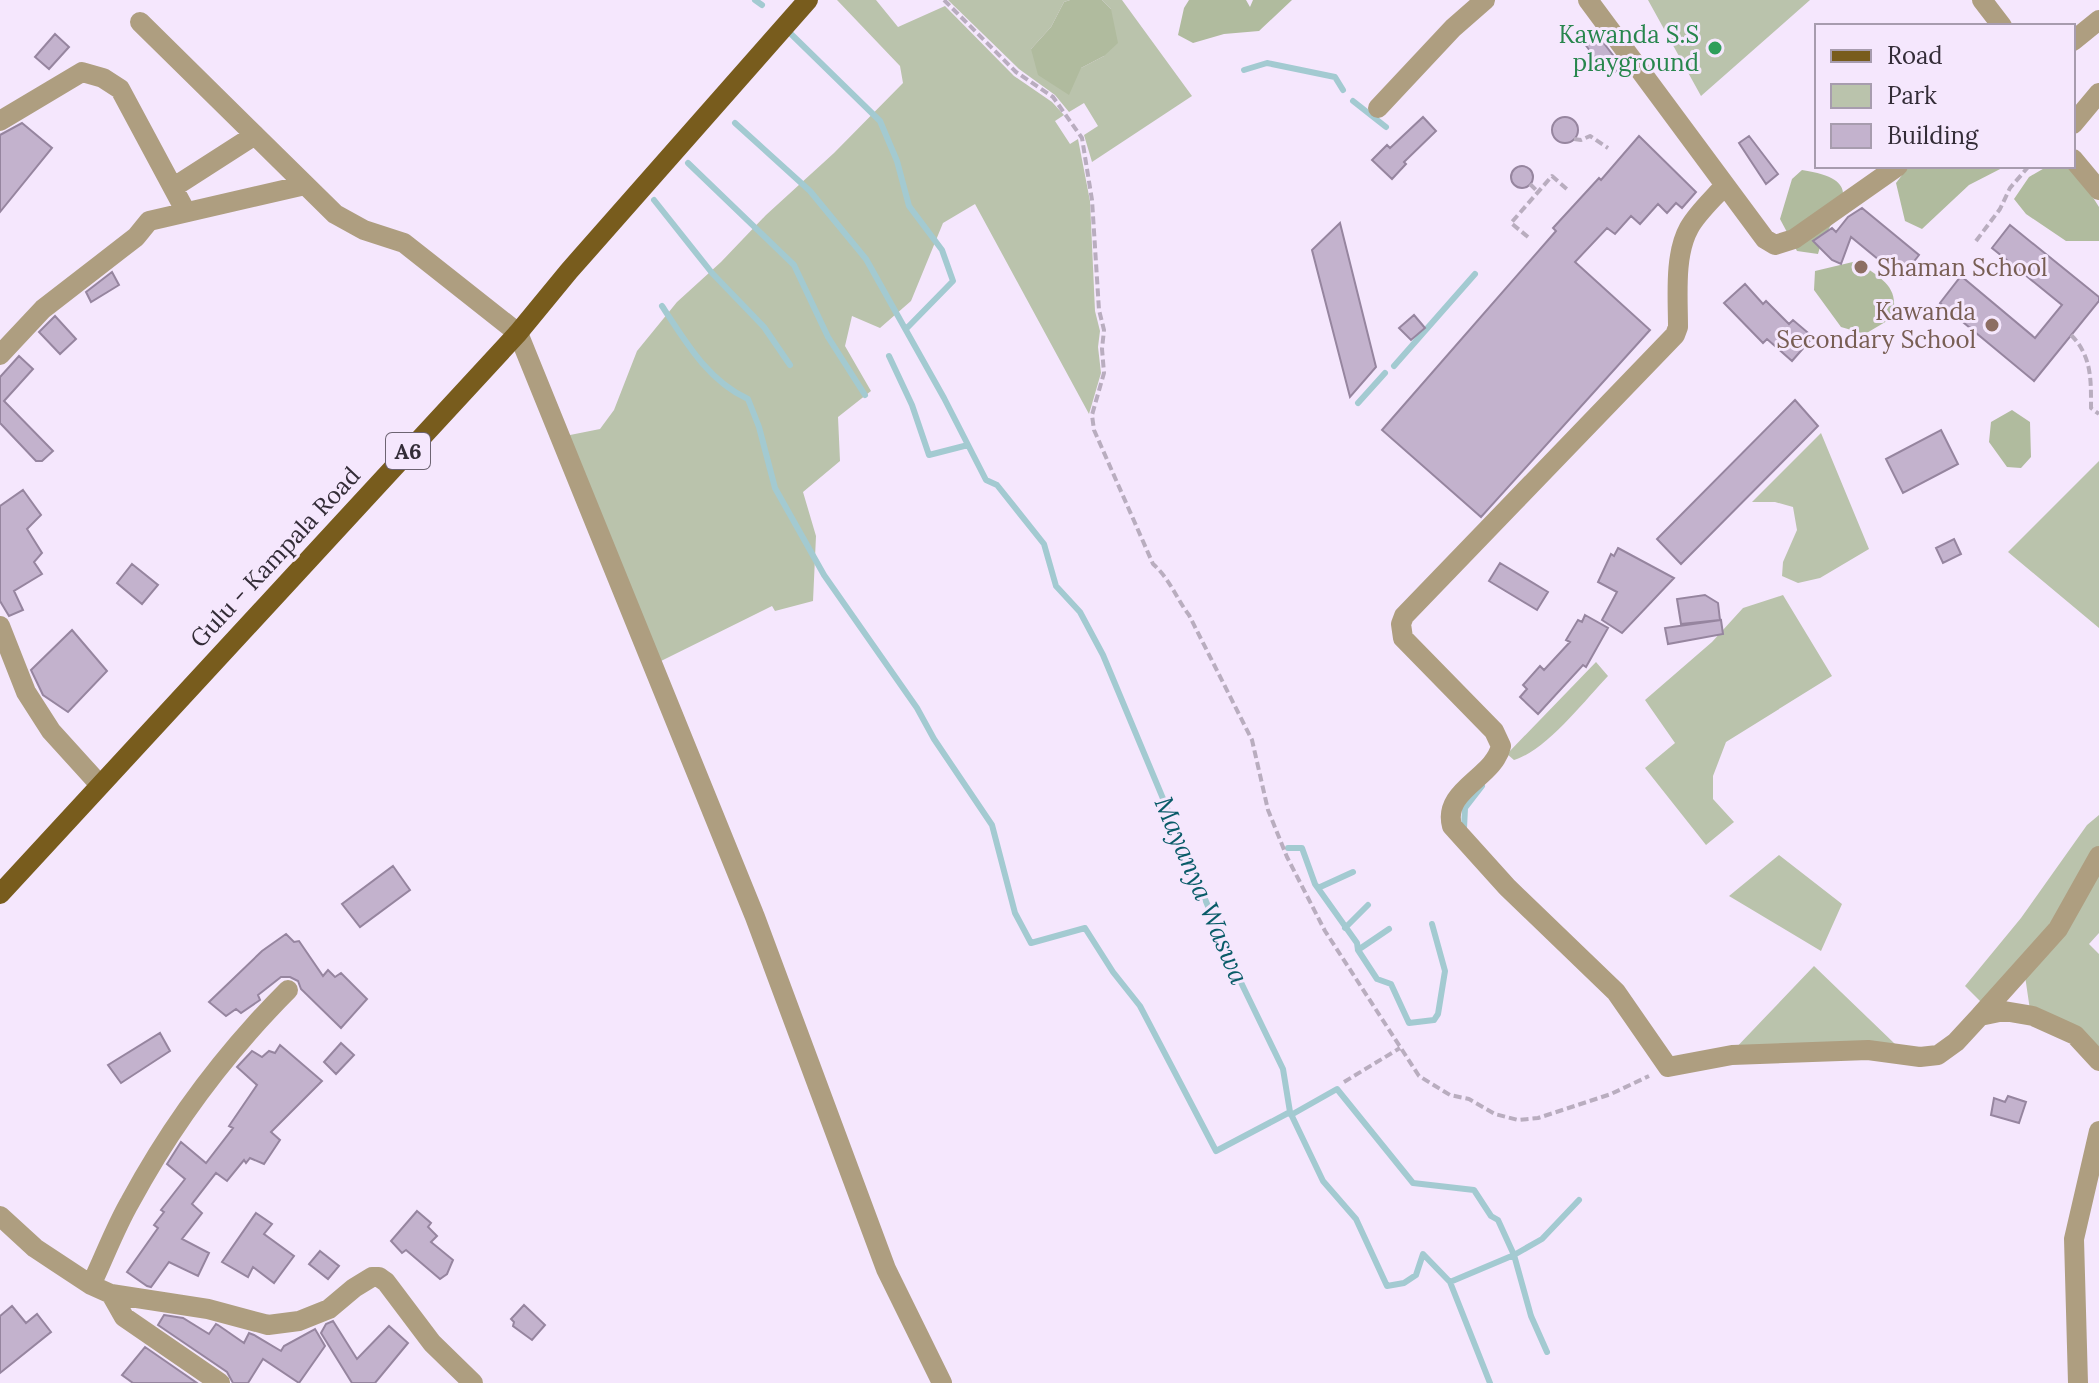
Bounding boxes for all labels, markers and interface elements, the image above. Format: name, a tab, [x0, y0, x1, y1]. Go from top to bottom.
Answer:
place label: Kawanda S.S playground	[1558, 19, 1699, 78]
legend	[1815, 24, 2075, 168]
marker: Kawanda S.S playground	[1706, 39, 1724, 57]
text: Road	[1887, 40, 1943, 71]
text: Park	[1887, 80, 1937, 111]
text: Building	[1887, 120, 1979, 151]
place label: Shaman School	[1877, 252, 2047, 283]
marker: Shaman School	[1852, 258, 1870, 276]
place label: Kawanda Secondary School	[1776, 296, 1976, 355]
marker: Kawanda Secondary School	[1983, 316, 2001, 334]
road number: A6	[386, 433, 430, 469]
street label: Gulu - Kampala Road	[183, 460, 367, 654]
water label: Mayanya Waswa	[1148, 791, 1257, 989]

